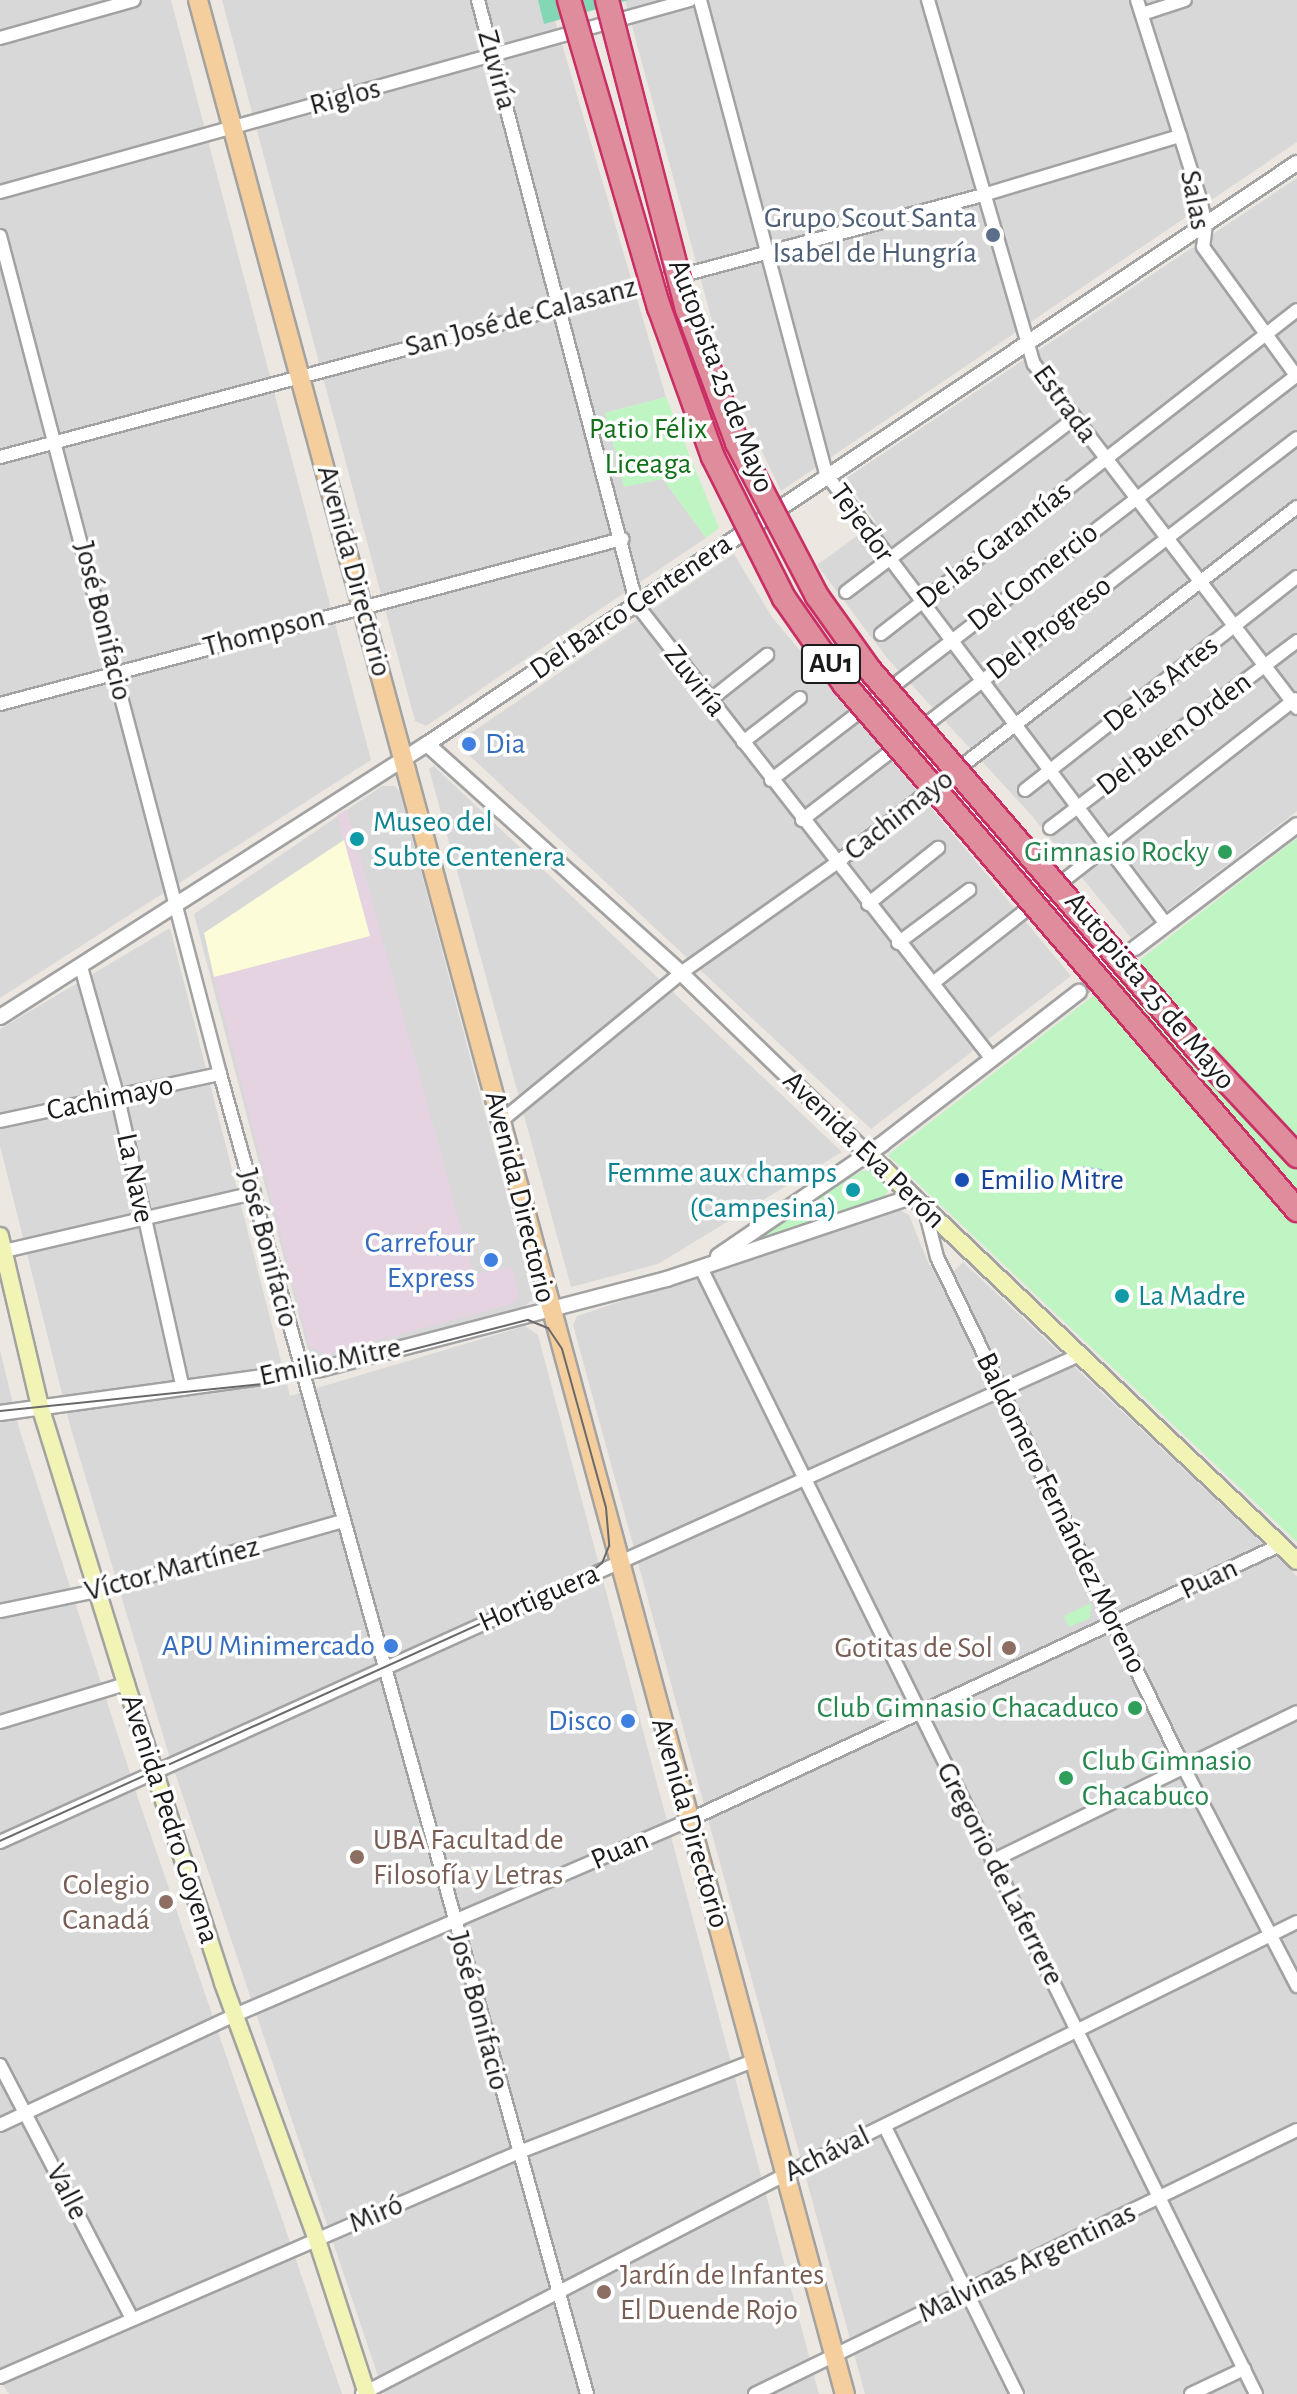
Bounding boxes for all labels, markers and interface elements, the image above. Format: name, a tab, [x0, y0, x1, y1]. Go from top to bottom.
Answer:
street label: Zuviría	[469, 26, 525, 114]
street label: Riglos	[306, 70, 384, 124]
street label: Salas	[1172, 167, 1218, 233]
place label: Grupo Scout Santa Isabel de Hungría	[764, 200, 977, 270]
marker: Grupo Scout Santa Isabel de Hungría	[984, 226, 1002, 244]
street label: Autopista 25 de Mayo	[660, 254, 782, 498]
street label: San José de Calasanz	[401, 269, 641, 365]
street label: Estrada	[1025, 358, 1105, 450]
park label: Patio Félix Liceaga	[589, 411, 707, 482]
street label: Avenida Directorio	[309, 462, 399, 680]
street label: De las Garantías	[909, 473, 1079, 617]
street label: Tejedor	[822, 477, 902, 569]
street label: Del Comercio	[960, 515, 1106, 639]
street label: Del Barco Centenera	[523, 526, 739, 688]
street label: José Bonifacio	[66, 538, 140, 704]
street label: Del Progreso	[979, 568, 1119, 688]
street label: Thompson	[199, 598, 329, 666]
street label: De las Artes	[1096, 628, 1226, 740]
street label: Zuviría	[656, 638, 734, 724]
road number: AU1	[799, 640, 863, 688]
street label: Del Buen Orden	[1089, 664, 1259, 804]
place label: Dia	[485, 726, 525, 762]
marker: Dia	[460, 735, 478, 753]
street label: Cachimayo	[837, 761, 961, 869]
place label: Museo del Subte Centenera	[373, 804, 566, 874]
marker: Museo del Subte Centenera	[348, 830, 366, 848]
place label: Gimnasio Rocky	[1024, 834, 1209, 870]
marker: Gimnasio Rocky	[1216, 843, 1234, 861]
street label: Autopista 25 de Mayo	[1057, 885, 1243, 1097]
street label: Avenida Eva Perón	[775, 1063, 953, 1237]
street label: Cachimayo	[43, 1067, 177, 1129]
street label: Avenida Directorio	[476, 1087, 564, 1307]
street label: La Nave	[108, 1130, 162, 1226]
place label: Femme aux champs (Campesina)	[607, 1155, 837, 1226]
place label: Emilio Mitre	[980, 1162, 1124, 1198]
street label: José Bonifacio	[230, 1165, 306, 1331]
marker: Emilio Mitre	[951, 1169, 973, 1191]
marker: Femme aux champs (Campesina)	[844, 1181, 862, 1199]
place label: Carrefour Express	[365, 1225, 475, 1296]
marker: Carrefour Express	[482, 1251, 500, 1269]
place label: La Madre	[1138, 1278, 1246, 1314]
marker: La Madre	[1113, 1287, 1131, 1305]
street label: Emilio Mitre	[256, 1329, 404, 1395]
street label: Baldomero Fernández Moreno	[968, 1347, 1154, 1679]
street label: Víctor Martínez	[81, 1528, 263, 1610]
street label: Puan	[1174, 1550, 1244, 1608]
street label: Hortiguera	[473, 1556, 605, 1640]
place label: APU Minimercado	[162, 1628, 375, 1664]
place label: Gotitas de Sol	[835, 1630, 993, 1666]
marker: APU Minimercado	[382, 1637, 400, 1655]
marker: Gotitas de Sol	[1000, 1639, 1018, 1657]
street label: Avenida Pedro Goyena	[113, 1690, 227, 1948]
place label: Club Gimnasio Chacaduco	[817, 1690, 1119, 1726]
marker: Club Gimnasio Chacaduco	[1126, 1699, 1144, 1717]
place label: Disco	[548, 1703, 612, 1739]
marker: Disco	[619, 1712, 637, 1730]
street label: Avenida Directorio	[643, 1714, 737, 1932]
place label: Club Gimnasio Chacabuco	[1082, 1743, 1252, 1814]
street label: Gregorio de Laferrere	[928, 1756, 1072, 1992]
marker: Club Gimnasio Chacabuco	[1057, 1769, 1075, 1787]
place label: UBA Facultad de Filosofía y Letras	[373, 1822, 564, 1892]
street label: Puan	[586, 1822, 654, 1878]
marker: UBA Facultad de Filosofía y Letras	[348, 1848, 366, 1866]
place label: Colegio Canadá	[62, 1867, 150, 1938]
marker: Colegio Canadá	[157, 1893, 175, 1911]
street label: José Bonifacio	[441, 1928, 517, 2094]
street label: Achával	[778, 2118, 876, 2190]
street label: Valle	[38, 2158, 96, 2226]
street label: Miró	[344, 2187, 408, 2241]
street label: Malvinas Argentinas	[912, 2195, 1142, 2331]
place label: Jardín de Infantes El Duende Rojo	[620, 2257, 824, 2328]
marker: Jardín de Infantes El Duende Rojo	[595, 2283, 613, 2301]

